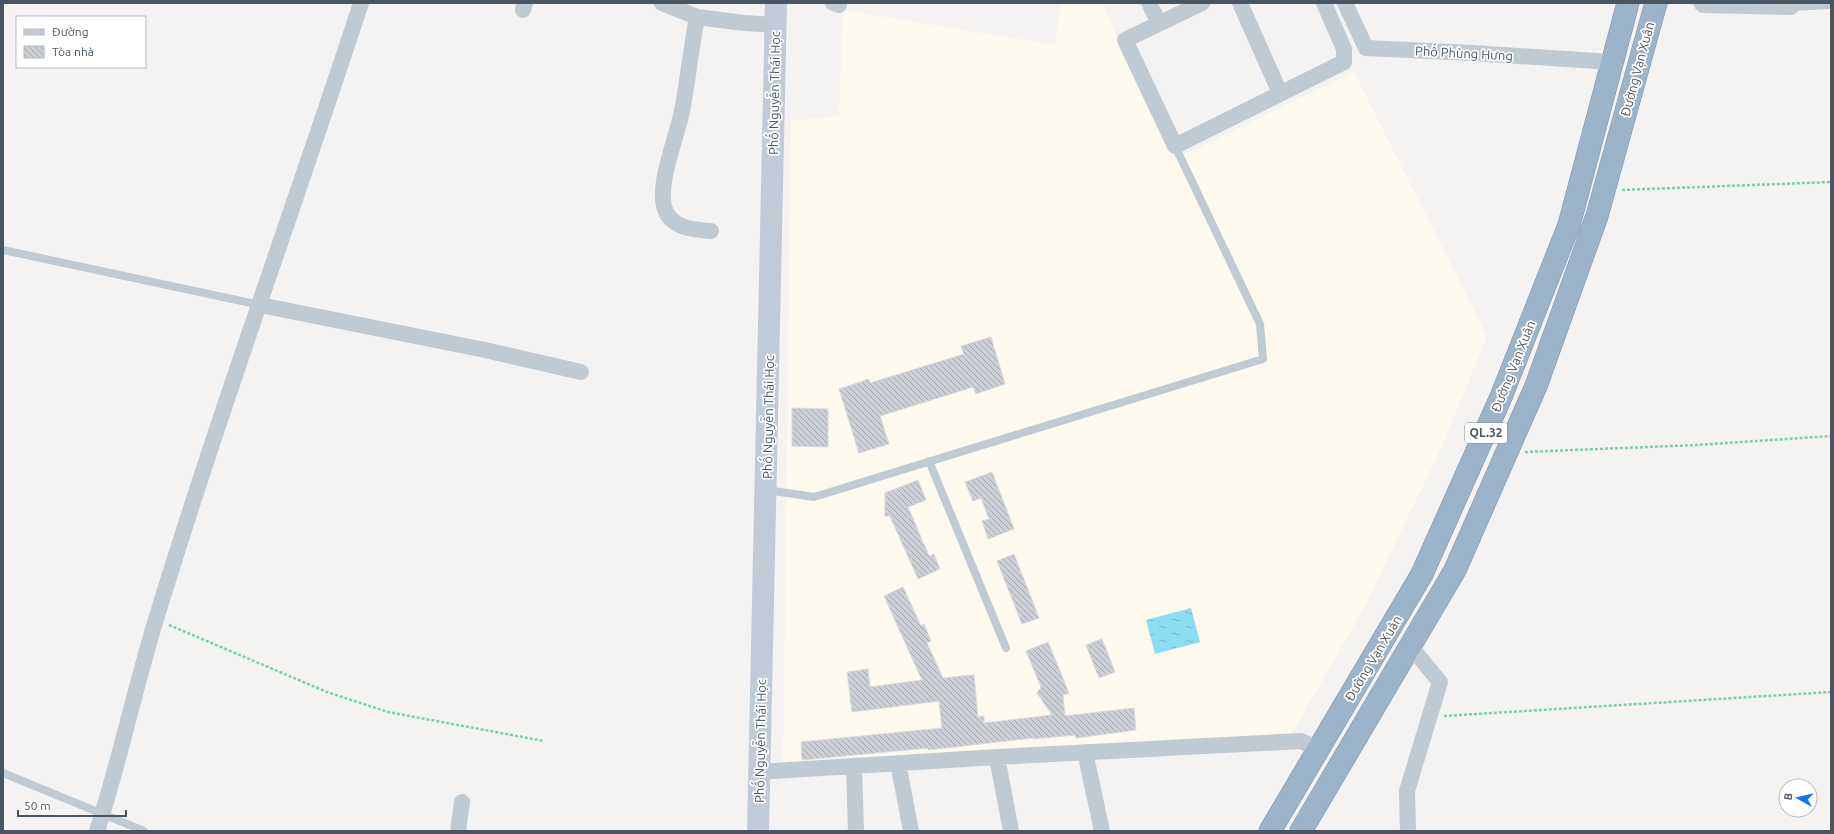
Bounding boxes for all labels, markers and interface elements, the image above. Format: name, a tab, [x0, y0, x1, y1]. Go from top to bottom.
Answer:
legend	[16, 16, 146, 68]
street label: Đường Vạn Xuân	[1618, 20, 1657, 118]
text: Đường	[52, 25, 89, 38]
street label: Phố Nguyễn Thái Học	[764, 31, 783, 155]
street label: Phố Phùng Hưng	[1415, 41, 1513, 63]
text: Tòa nhà	[52, 45, 94, 58]
street label: Đường Vạn Xuân	[1488, 318, 1539, 414]
street label: Phố Nguyễn Thái Học	[758, 355, 777, 479]
road number: QL.32	[1465, 423, 1507, 443]
street label: Đường Vạn Xuân	[1342, 613, 1405, 704]
street label: Phố Nguyễn Thái Học	[750, 679, 769, 803]
north arrow	[1778, 778, 1818, 818]
scale bar	[18, 792, 126, 818]
text: B	[1782, 792, 1795, 801]
text: 50 m	[24, 799, 51, 812]

